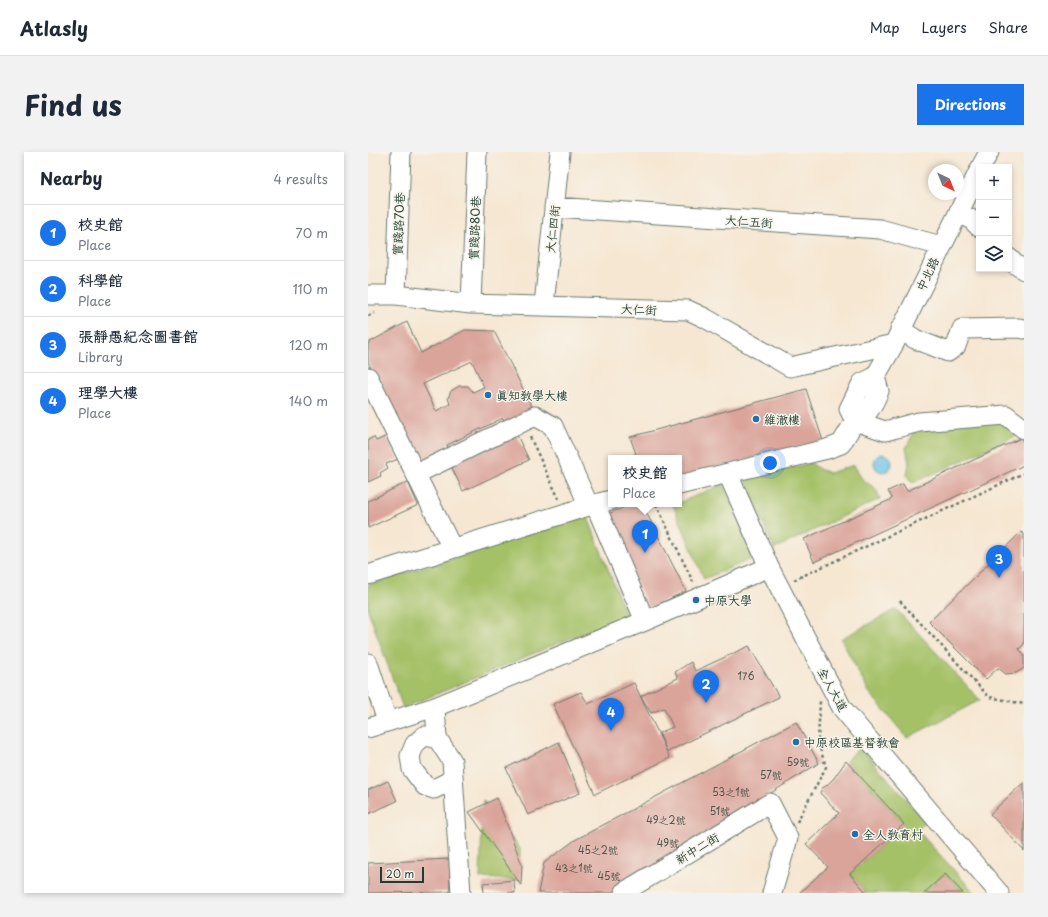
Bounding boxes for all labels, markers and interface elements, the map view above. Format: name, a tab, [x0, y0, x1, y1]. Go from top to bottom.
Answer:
text: Atlasly	[20, 14, 88, 42]
text: Map	[870, 17, 900, 38]
text: Layers	[922, 17, 967, 38]
text: Share	[989, 17, 1028, 38]
text: Find us	[24, 83, 122, 126]
button: Directions	[917, 84, 1024, 125]
north arrow	[928, 164, 964, 200]
map controls	[976, 164, 1012, 272]
button: +	[976, 164, 1012, 200]
text: Nearby	[40, 165, 102, 191]
text: 4 results	[274, 169, 328, 188]
street label: 實踐路70巷	[388, 192, 408, 256]
street label: 實踐路80巷	[464, 196, 484, 260]
button: −	[976, 200, 1012, 236]
street label: 大仁四街	[541, 204, 563, 254]
street label: 大仁五街	[724, 210, 774, 232]
text: 校史館	[78, 212, 123, 235]
text: 1	[50, 223, 56, 242]
text: 70 m	[295, 223, 328, 242]
text: Place	[78, 235, 111, 254]
button: layers	[976, 236, 1012, 272]
street label: 中北路	[911, 254, 943, 294]
text: 科學館	[78, 268, 123, 291]
text: 2	[48, 279, 58, 298]
text: 110 m	[293, 279, 328, 298]
text: Place	[78, 291, 111, 310]
street label: 大仁街	[621, 299, 657, 319]
text: 張靜愚紀念圖書館	[78, 324, 198, 347]
text: 3	[49, 335, 57, 354]
text: 120 m	[289, 335, 328, 354]
text: Library	[78, 347, 123, 366]
text: 理學大樓	[78, 380, 138, 403]
place label: 真知教學大樓	[496, 386, 568, 404]
marker: 真知教學大樓	[483, 390, 493, 400]
text: 4	[49, 391, 57, 410]
text: 140 m	[289, 391, 328, 410]
text: Place	[78, 403, 111, 422]
place label: 維澈樓	[764, 410, 800, 428]
marker: 維澈樓	[751, 414, 761, 424]
your location	[760, 453, 780, 473]
popup	[608, 455, 682, 507]
text: 校史館	[622, 460, 668, 483]
text: Place	[622, 483, 656, 502]
pin: 1	[632, 520, 658, 553]
pin: 3	[986, 545, 1012, 578]
place label: 中原大學	[704, 591, 752, 609]
marker: 中原大學	[691, 595, 701, 605]
street label: 全人大道	[813, 664, 853, 714]
house number: 176	[738, 668, 754, 683]
pin: 2	[693, 670, 719, 703]
pin: 4	[598, 698, 624, 731]
place label: 中原校區基督教會	[804, 733, 900, 751]
marker: 中原校區基督教會	[791, 737, 801, 747]
house number: 59號	[787, 754, 809, 769]
house number: 57號	[760, 767, 782, 782]
house number: 53之1號	[712, 784, 750, 799]
house number: 51號	[710, 803, 730, 818]
house number: 49之2號	[646, 812, 686, 827]
place label: 全人教育村	[863, 825, 923, 843]
street label: 新中二街	[672, 828, 722, 868]
marker: 全人教育村	[850, 829, 860, 839]
house number: 49號	[657, 835, 679, 850]
house number: 45之2號	[578, 842, 618, 857]
house number: 43之1號	[555, 860, 593, 875]
scale bar	[380, 865, 424, 884]
text: 20 m	[386, 865, 414, 882]
house number: 45號	[598, 868, 620, 883]

